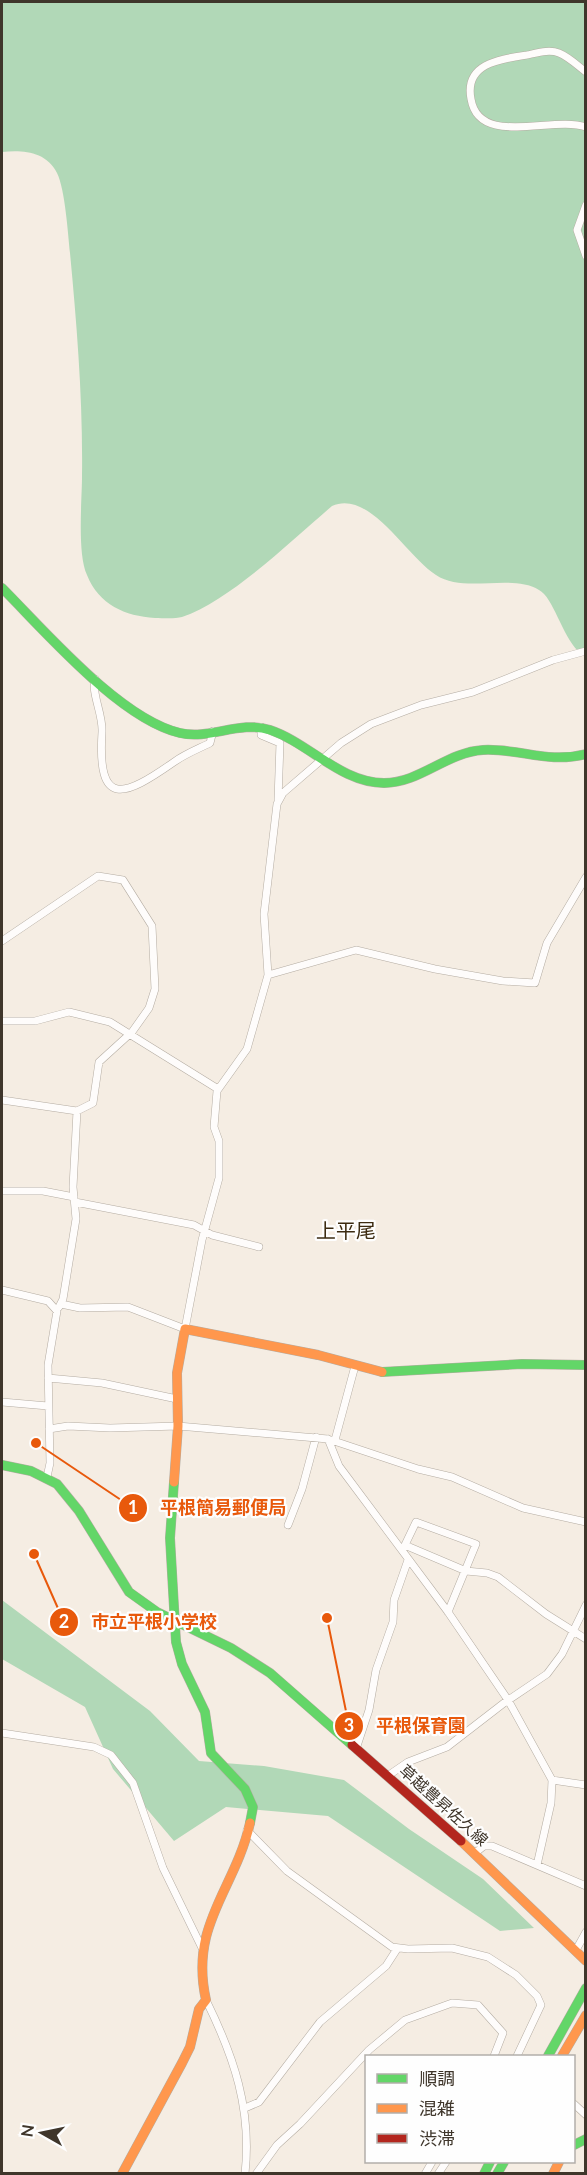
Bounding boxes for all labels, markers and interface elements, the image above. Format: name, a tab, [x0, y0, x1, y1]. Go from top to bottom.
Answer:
district label: 上平尾	[316, 1218, 376, 1242]
callout: 平根簡易郵便局	[118, 1490, 298, 1526]
text: 1	[128, 1496, 138, 1518]
text: 平根簡易郵便局	[160, 1496, 286, 1518]
callout: 市立平根小学校	[49, 1604, 229, 1640]
text: 2	[59, 1610, 69, 1632]
text: 市立平根小学校	[91, 1610, 217, 1632]
callout: 平根保育園	[334, 1708, 478, 1744]
text: 3	[344, 1714, 354, 1736]
text: 平根保育園	[376, 1714, 466, 1736]
street label: 草越豊昇佐久線	[396, 1760, 492, 1849]
legend	[365, 2055, 575, 2163]
text: 順調	[419, 2067, 455, 2089]
text: 混雑	[419, 2097, 455, 2119]
north arrow	[12, 2103, 72, 2163]
text: N	[16, 2123, 37, 2138]
text: 渋滞	[419, 2127, 455, 2149]

